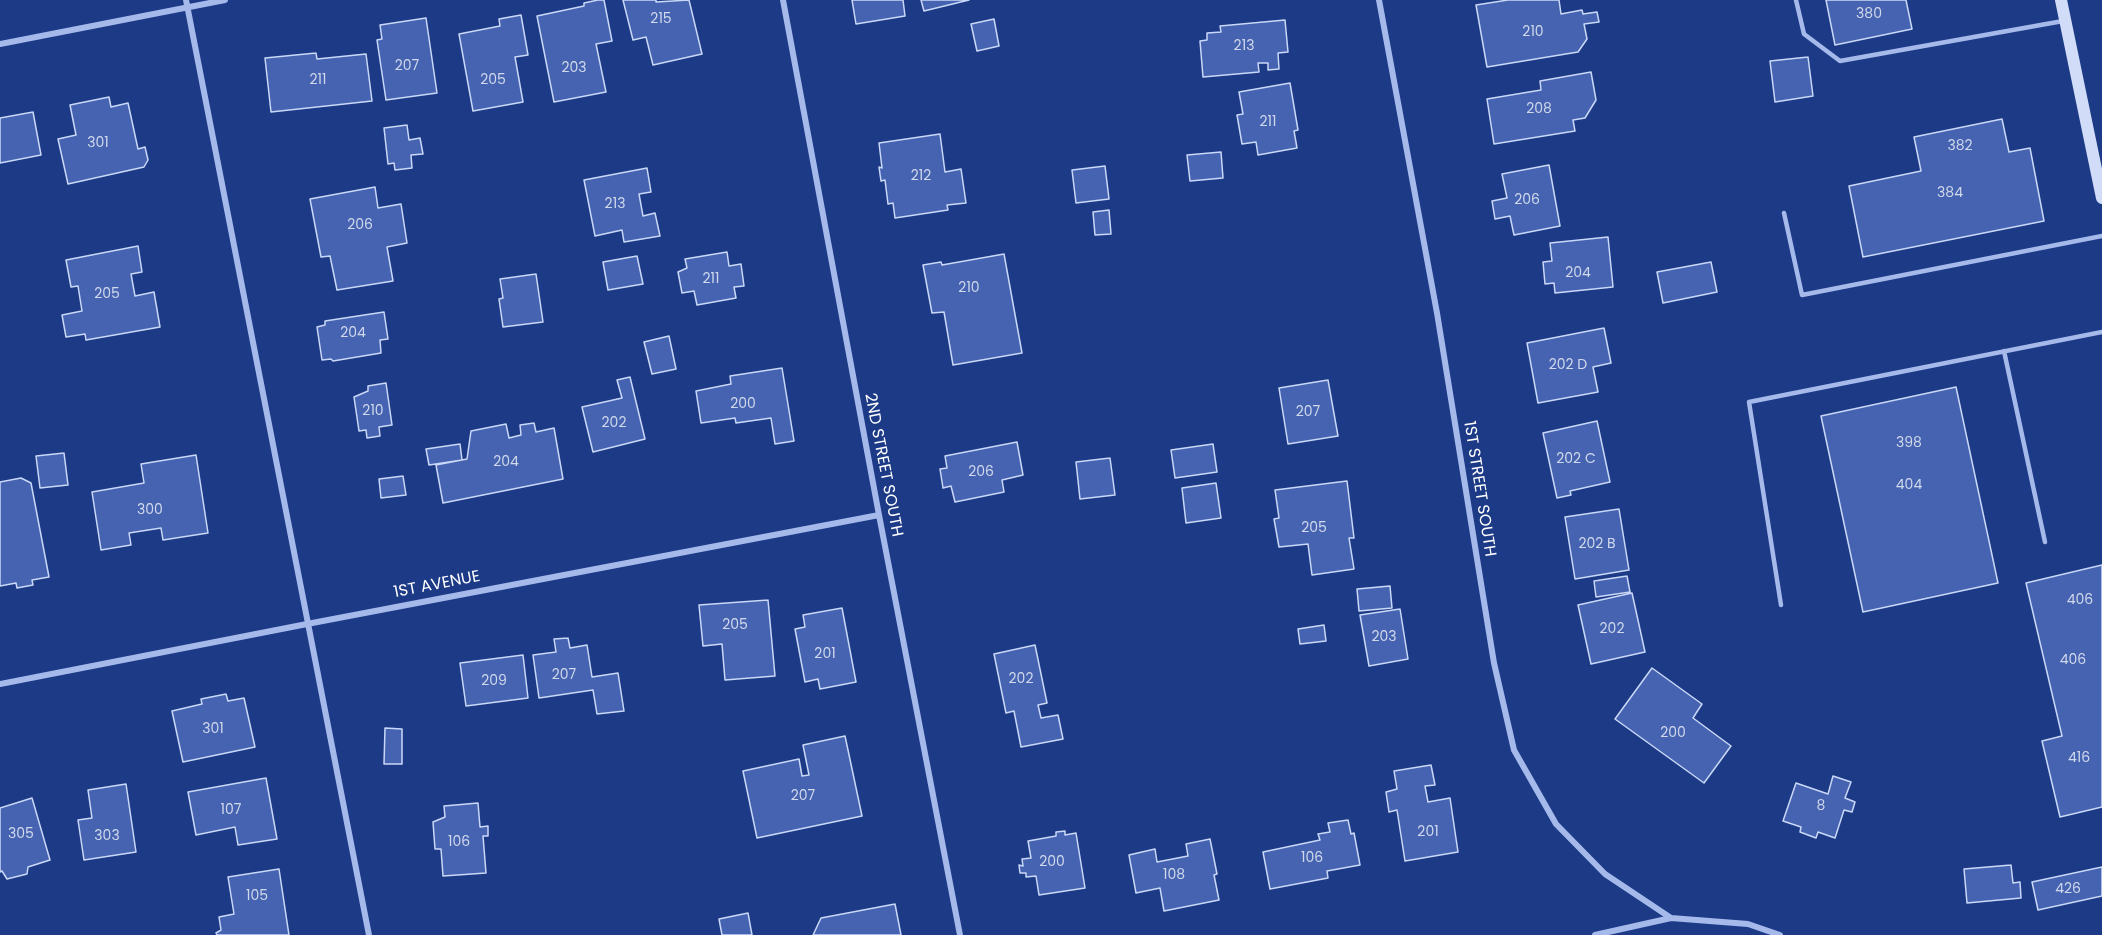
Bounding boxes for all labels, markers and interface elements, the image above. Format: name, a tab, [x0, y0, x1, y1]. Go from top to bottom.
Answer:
house number: 380	[1856, 6, 1882, 22]
house number: 215	[650, 11, 672, 27]
house number: 210	[1522, 24, 1544, 40]
house number: 213	[1234, 38, 1254, 54]
house number: 207	[395, 58, 419, 74]
house number: 203	[561, 60, 587, 76]
house number: 211	[309, 72, 327, 88]
house number: 205	[480, 72, 506, 88]
house number: 208	[1526, 101, 1552, 117]
house number: 211	[1259, 114, 1277, 130]
house number: 301	[87, 135, 109, 151]
house number: 382	[1947, 138, 1973, 154]
house number: 212	[911, 168, 931, 184]
house number: 384	[1937, 185, 1963, 201]
house number: 206	[1514, 192, 1540, 208]
house number: 213	[605, 196, 625, 212]
house number: 206	[347, 217, 373, 233]
house number: 204	[1565, 265, 1591, 281]
house number: 211	[702, 271, 720, 287]
house number: 210	[958, 280, 980, 296]
house number: 205	[94, 286, 120, 302]
house number: 204	[340, 325, 366, 341]
house number: 202 D	[1549, 357, 1587, 373]
street label: 2ND STREET SOUTH	[860, 392, 906, 538]
house number: 200	[730, 396, 756, 412]
house number: 210	[362, 403, 384, 419]
house number: 207	[1296, 404, 1320, 420]
house number: 202	[602, 415, 626, 431]
street label: 1ST STREET SOUTH	[1459, 420, 1499, 558]
house number: 398	[1896, 435, 1922, 451]
house number: 202 C	[1556, 451, 1596, 467]
house number: 204	[493, 454, 519, 470]
house number: 206	[968, 464, 994, 480]
house number: 404	[1896, 477, 1922, 493]
house number: 300	[137, 502, 163, 518]
house number: 205	[1301, 520, 1327, 536]
house number: 202 B	[1578, 536, 1616, 552]
street label: 1ST AVENUE	[392, 567, 482, 603]
house number: 406	[2067, 592, 2093, 608]
house number: 205	[722, 617, 748, 633]
house number: 202	[1600, 621, 1624, 637]
house number: 203	[1371, 629, 1397, 645]
house number: 201	[814, 646, 836, 662]
house number: 406	[2060, 652, 2086, 668]
house number: 207	[552, 667, 576, 683]
house number: 202	[1009, 671, 1033, 687]
house number: 209	[481, 673, 507, 689]
house number: 301	[202, 721, 224, 737]
house number: 200	[1660, 725, 1686, 741]
house number: 416	[2068, 750, 2090, 766]
house number: 207	[791, 788, 815, 804]
house number: 8	[1817, 798, 1825, 814]
house number: 107	[221, 802, 241, 818]
house number: 201	[1417, 824, 1439, 840]
house number: 305	[8, 826, 34, 842]
house number: 303	[94, 828, 120, 844]
house number: 106	[448, 834, 470, 850]
house number: 106	[1301, 850, 1323, 866]
house number: 200	[1039, 854, 1065, 870]
house number: 108	[1163, 867, 1185, 883]
house number: 426	[2055, 881, 2081, 897]
house number: 105	[246, 888, 268, 904]

